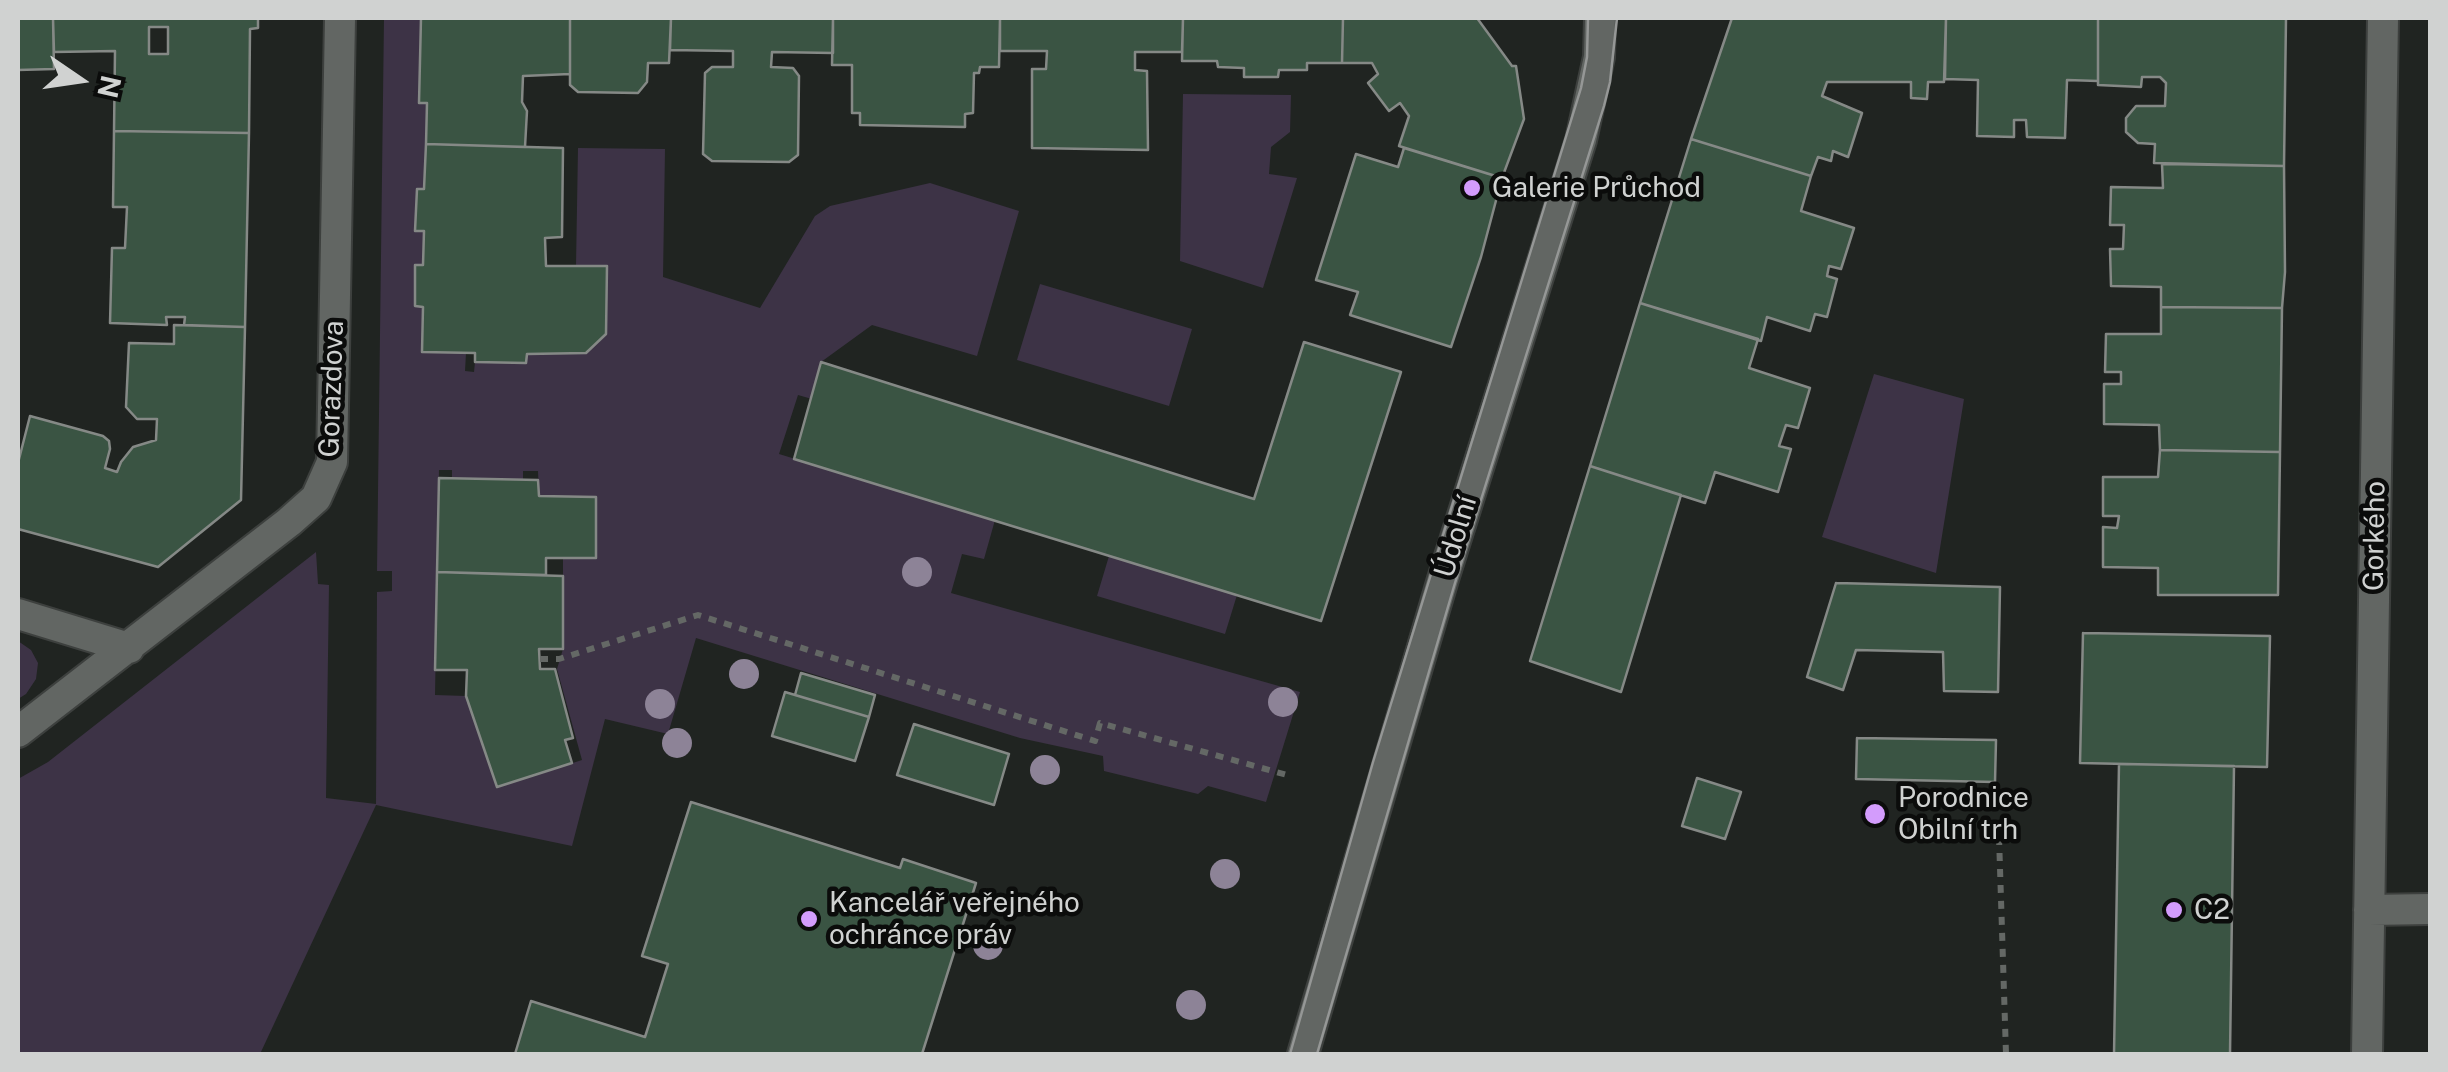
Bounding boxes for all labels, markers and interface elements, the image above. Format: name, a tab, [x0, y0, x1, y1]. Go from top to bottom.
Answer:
north arrow	[30, 30, 130, 130]
text: N	[91, 72, 128, 101]
place label: Galerie Průchod	[1492, 171, 1701, 205]
marker: Galerie Průchod	[1461, 177, 1483, 199]
street label: Gorazdova	[313, 320, 351, 458]
street label: Gorkého	[2357, 481, 2393, 591]
street label: Údolní	[1428, 492, 1484, 582]
place label: Porodnice Obilní trh	[1898, 781, 2029, 847]
marker: Porodnice Obilní trh	[1862, 801, 1888, 827]
place label: Kancelář veřejného ochránce práv	[829, 886, 1080, 952]
place label: C2	[2194, 893, 2230, 927]
marker: C2	[2163, 899, 2185, 921]
marker: Kancelář veřejného ochránce práv	[798, 908, 820, 930]

